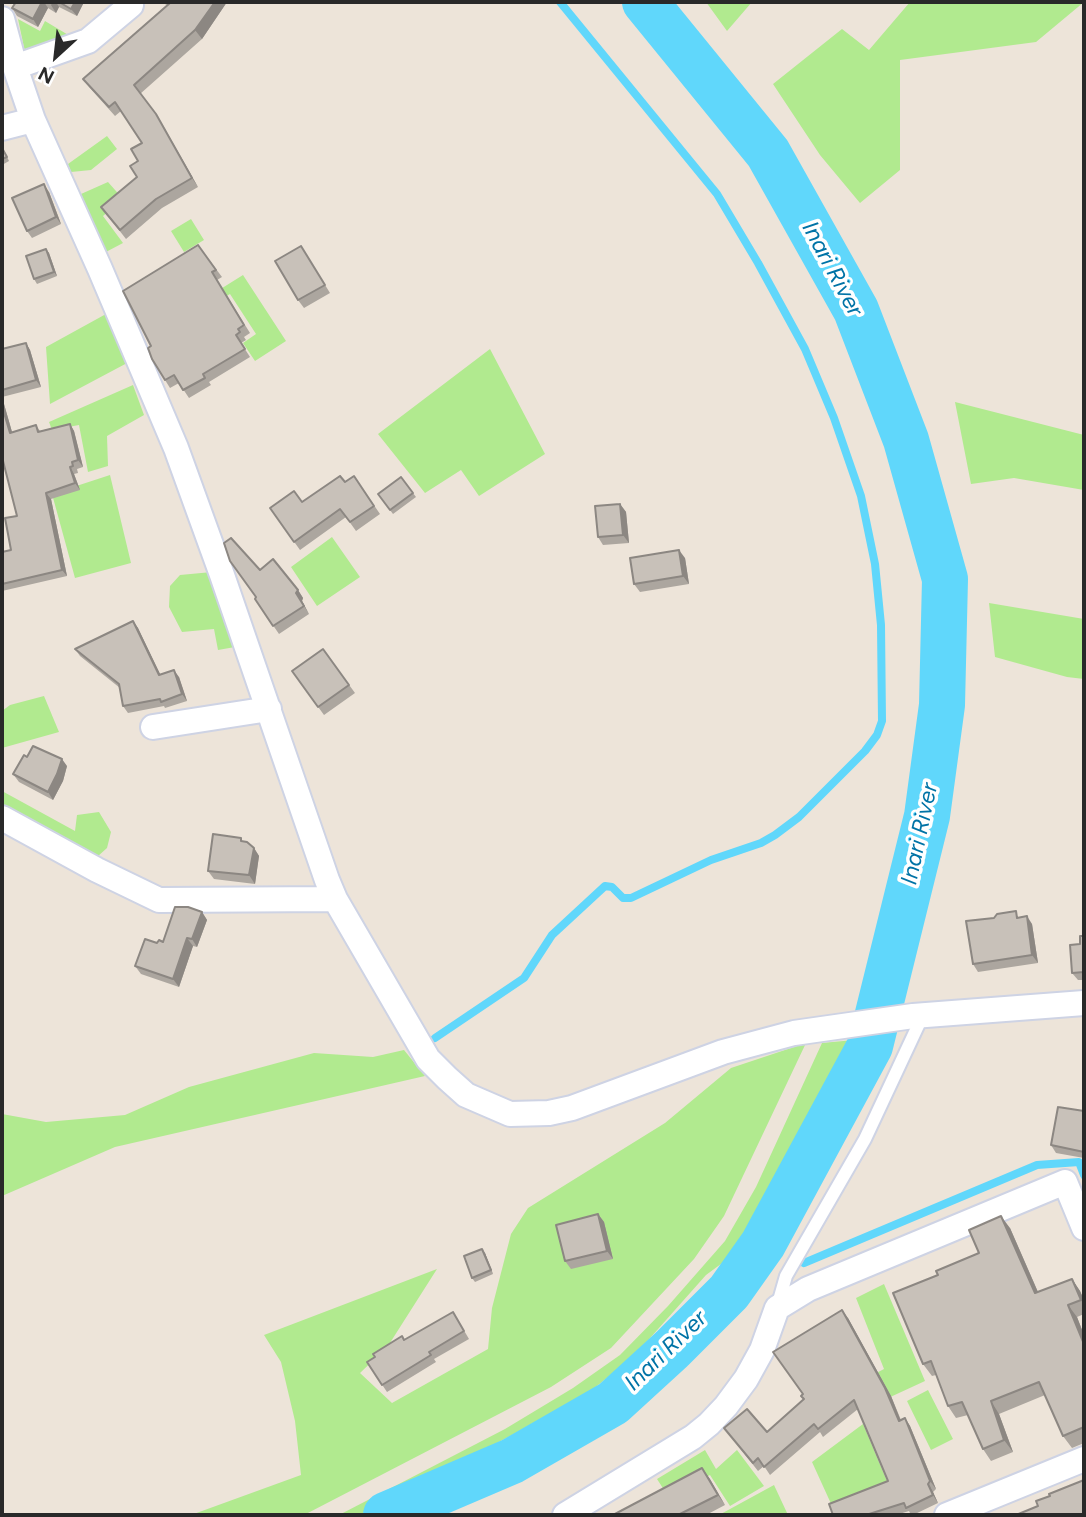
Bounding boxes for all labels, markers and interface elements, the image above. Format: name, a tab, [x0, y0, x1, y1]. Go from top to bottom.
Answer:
north arrow	[21, 21, 91, 91]
text: N	[34, 62, 58, 89]
water label: Inari River	[796, 217, 868, 321]
water label: Inari River	[896, 781, 944, 887]
water label: Inari River	[619, 1305, 713, 1397]

